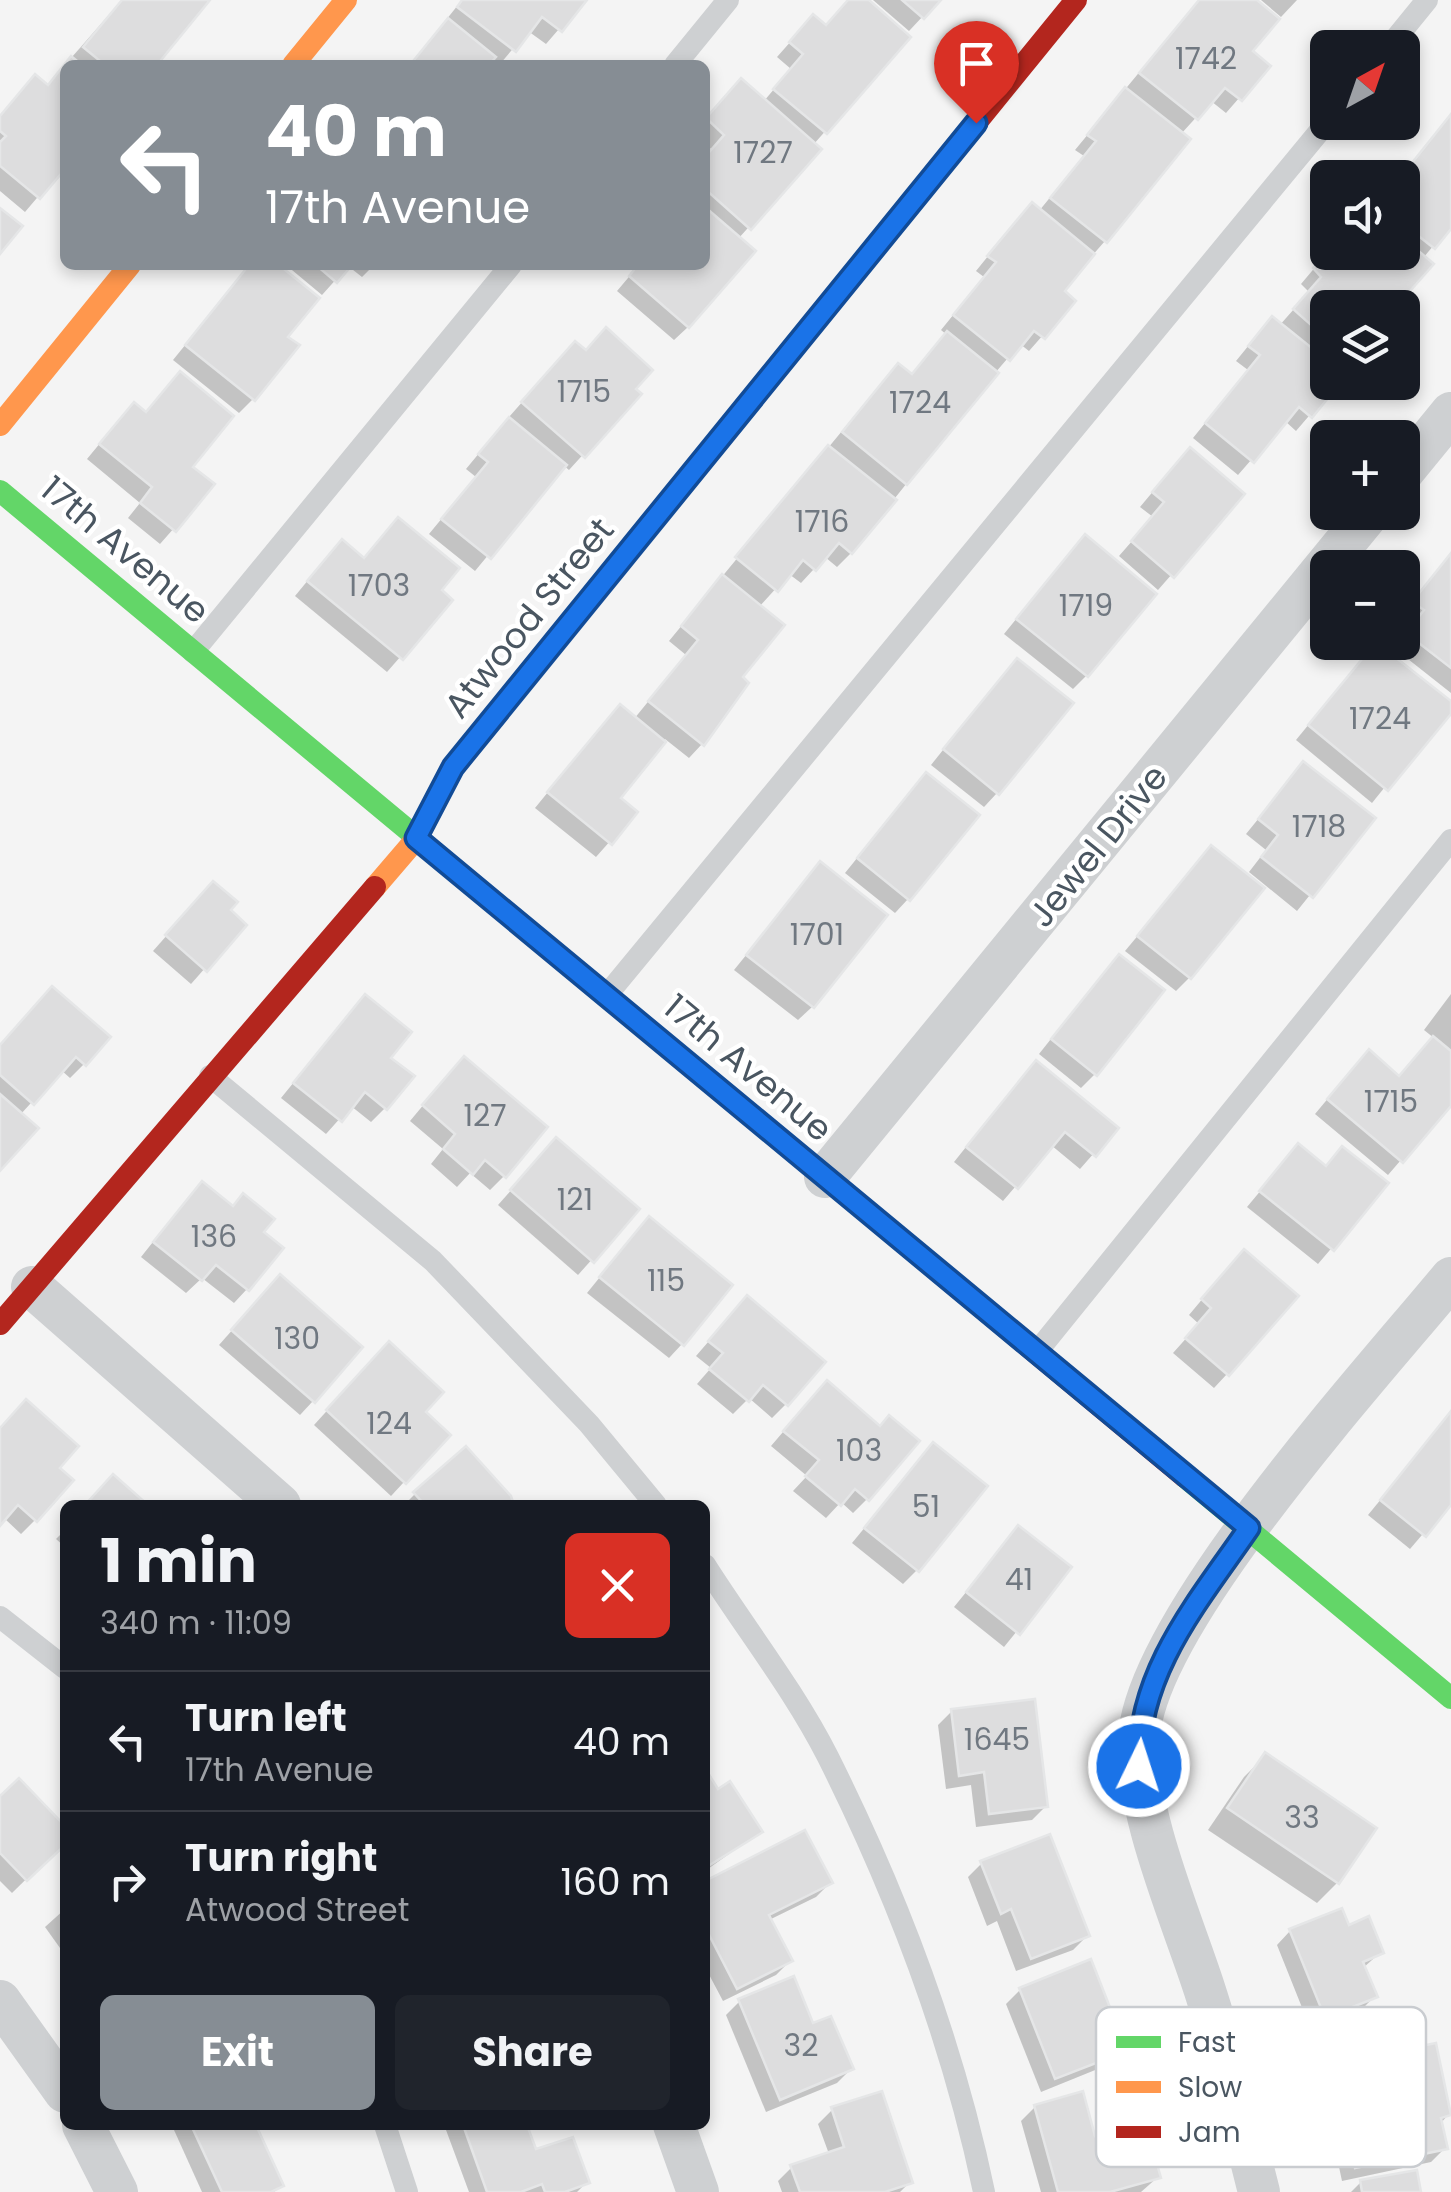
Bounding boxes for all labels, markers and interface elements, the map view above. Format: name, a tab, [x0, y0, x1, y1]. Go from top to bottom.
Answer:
pin	[934, 21, 1019, 124]
north arrow	[1310, 30, 1420, 140]
map controls	[1310, 30, 1420, 660]
icon: arrive	[949, 36, 1004, 91]
house number: 1742	[1175, 37, 1237, 80]
text: 40 m	[265, 82, 447, 181]
icon: left	[100, 100, 230, 230]
house number: 1727	[733, 131, 793, 174]
button: sound	[1310, 160, 1420, 270]
text: 17th Avenue	[265, 176, 530, 239]
button: layers	[1310, 290, 1420, 400]
house number: 1715	[557, 370, 611, 413]
house number: 1724	[889, 381, 951, 424]
button: +	[1310, 420, 1420, 530]
street label: 17th Avenue	[31, 465, 220, 635]
house number: 1716	[795, 500, 849, 543]
street label: Atwood Street	[432, 507, 625, 728]
button: −	[1310, 550, 1420, 660]
house number: 1703	[348, 564, 410, 607]
house number: 1719	[1059, 584, 1113, 627]
house number: 1724	[1349, 697, 1411, 740]
street label: Jewel Drive	[1017, 754, 1178, 937]
house number: 1718	[1292, 805, 1346, 848]
house number: 1701	[790, 913, 844, 956]
street label: 17th Avenue	[654, 983, 843, 1153]
house number: 1715	[1364, 1080, 1418, 1123]
house number: 127	[463, 1094, 507, 1137]
house number: 121	[557, 1178, 593, 1221]
house number: 136	[191, 1215, 237, 1258]
house number: 115	[647, 1259, 685, 1302]
house number: 130	[274, 1317, 320, 1360]
house number: 124	[366, 1402, 412, 1445]
house number: 103	[836, 1429, 882, 1472]
house number: 51	[912, 1485, 940, 1528]
text: 1 min	[100, 1519, 257, 1603]
button: close	[565, 1533, 670, 1638]
house number: 41	[1005, 1558, 1033, 1601]
text: 340 m · 11:09	[100, 1600, 292, 1645]
text: Turn left	[185, 1691, 347, 1744]
icon: left	[100, 1714, 155, 1769]
position arrow	[1087, 1714, 1191, 1818]
text: 40 m	[573, 1715, 670, 1768]
house number: 1645	[964, 1718, 1030, 1761]
text: 17th Avenue	[185, 1747, 374, 1792]
house number: 33	[1284, 1796, 1320, 1839]
text: Turn right	[185, 1831, 377, 1884]
icon: right	[100, 1854, 155, 1909]
text: 160 m	[561, 1855, 670, 1908]
text: Atwood Street	[185, 1887, 409, 1932]
button: Exit	[100, 1995, 375, 2110]
button: Share	[395, 1995, 670, 2110]
legend	[1096, 2007, 1426, 2167]
text: Fast	[1178, 2023, 1236, 2062]
house number: 32	[784, 2024, 818, 2067]
text: Slow	[1178, 2068, 1242, 2107]
text: Jam	[1178, 2113, 1241, 2152]

